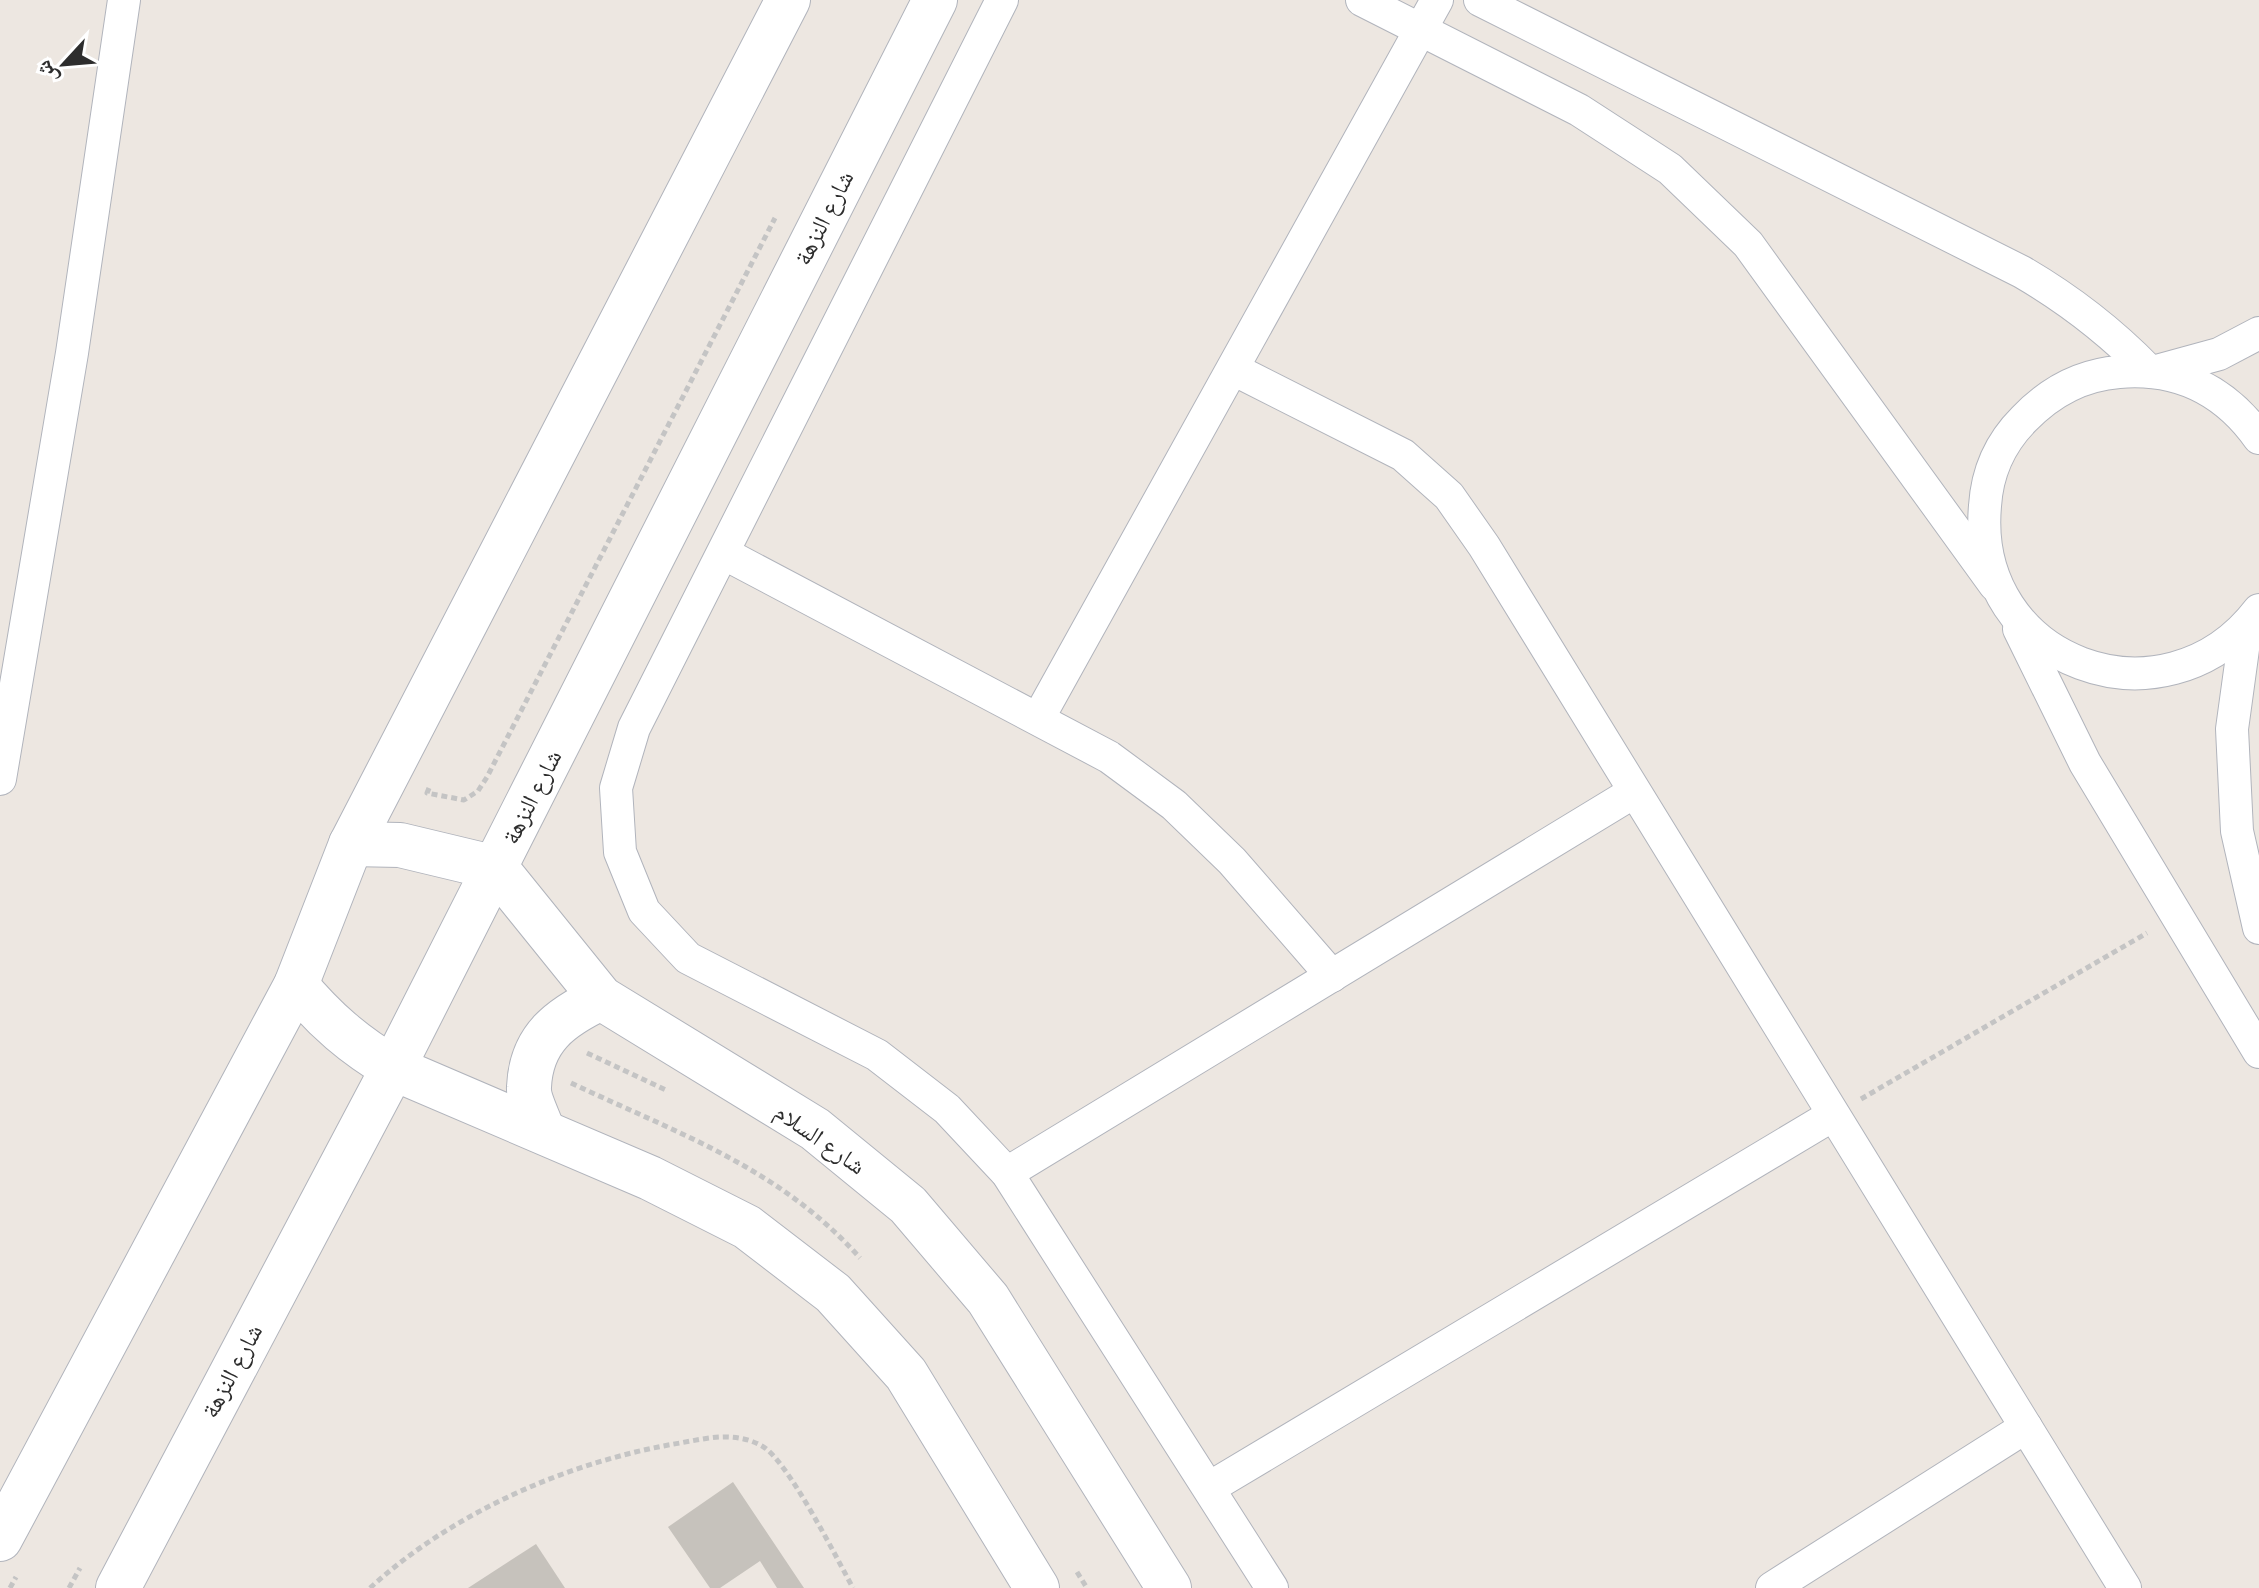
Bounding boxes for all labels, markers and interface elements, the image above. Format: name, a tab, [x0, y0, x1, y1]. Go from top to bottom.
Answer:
north arrow	[24, 24, 104, 104]
text: ش	[30, 56, 64, 89]
street label: شارع النزهة	[788, 166, 860, 270]
street label: شارع النزهة	[496, 745, 568, 849]
street label: شارع السلام	[768, 1098, 871, 1182]
street label: شارع النزهة	[196, 1319, 269, 1423]

